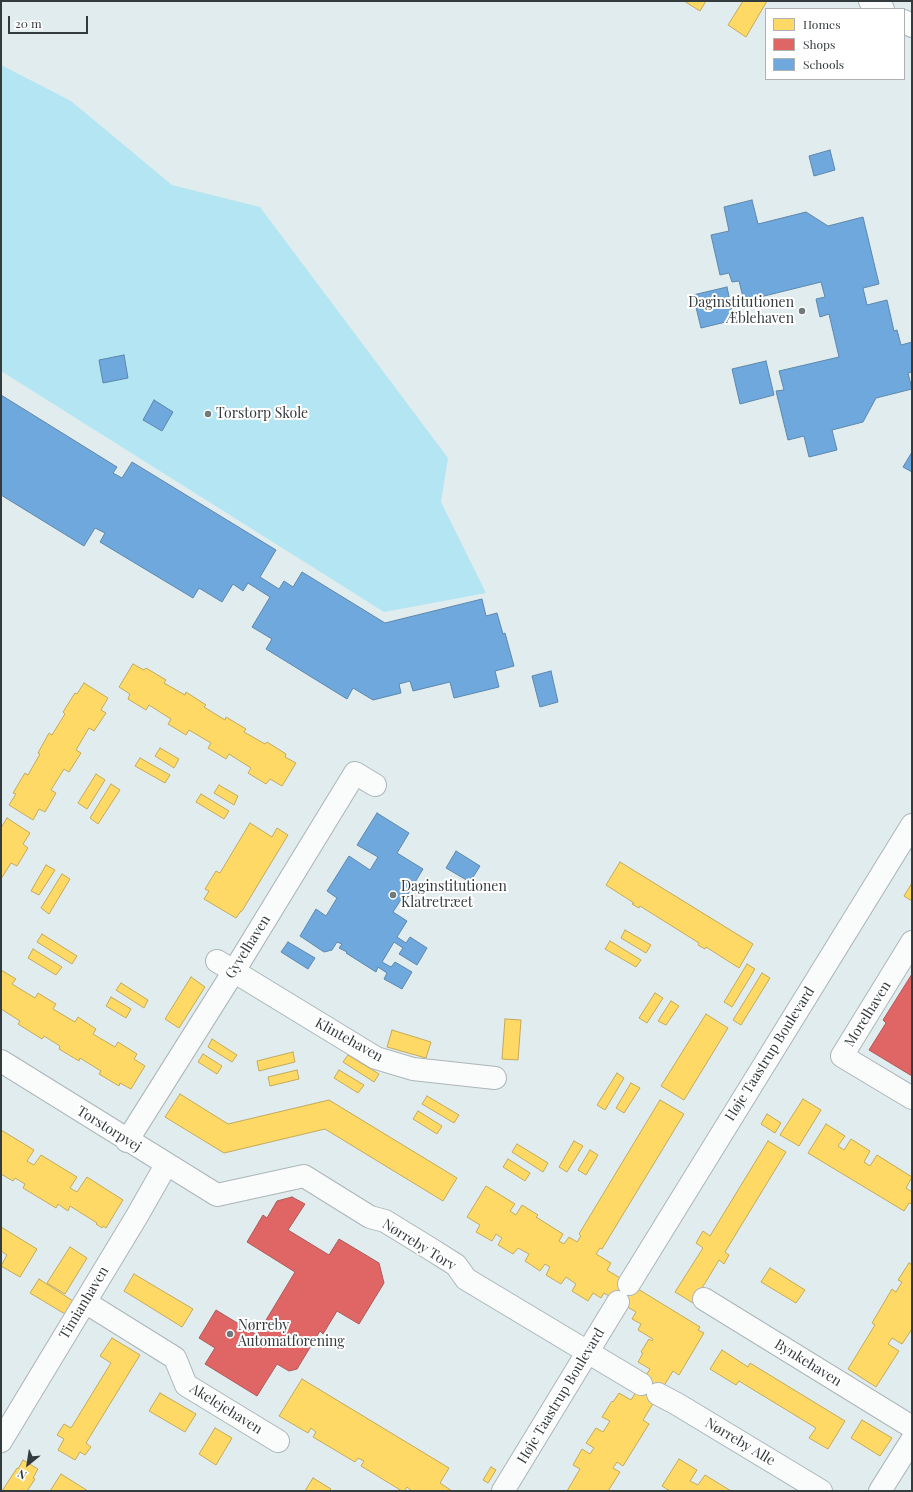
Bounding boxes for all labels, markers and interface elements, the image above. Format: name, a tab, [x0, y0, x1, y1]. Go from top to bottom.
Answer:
scale bar	[10, 8, 90, 34]
legend	[765, 8, 905, 80]
text: 20 m	[15, 15, 42, 31]
text: Homes	[803, 16, 841, 32]
text: Shops	[803, 36, 835, 52]
text: Schools	[803, 56, 844, 72]
place label: Daginstitutionen Æblehaven	[688, 295, 794, 328]
marker: Daginstitutionen Æblehaven	[797, 306, 807, 316]
place label: Torstorp Skole	[216, 406, 308, 422]
marker: Torstorp Skole	[203, 409, 213, 419]
place label: Daginstitutionen Klatretræet	[401, 879, 507, 912]
marker: Daginstitutionen Klatretræet	[388, 890, 398, 900]
street label: Gyvelhaven	[222, 912, 274, 982]
street label: Morelhaven	[841, 978, 895, 1050]
street label: Høje Taastrup Boulevard	[722, 984, 818, 1124]
street label: Klintehaven	[312, 1014, 386, 1066]
street label: Torstorpvej	[74, 1103, 144, 1155]
street label: Nørreby Torv	[379, 1216, 459, 1274]
street label: Timianhaven	[56, 1264, 112, 1342]
place label: Nørreby Automatforening	[238, 1318, 345, 1350]
street label: Høje Taastrup Boulevard	[514, 1325, 608, 1467]
marker: Nørreby Automatforening	[225, 1329, 235, 1339]
street label: Bynkehaven	[771, 1336, 845, 1390]
street label: Akelejehaven	[187, 1380, 265, 1438]
street label: Nørreby Alle	[702, 1415, 778, 1469]
north arrow	[8, 1444, 48, 1484]
text: N	[15, 1466, 29, 1483]

